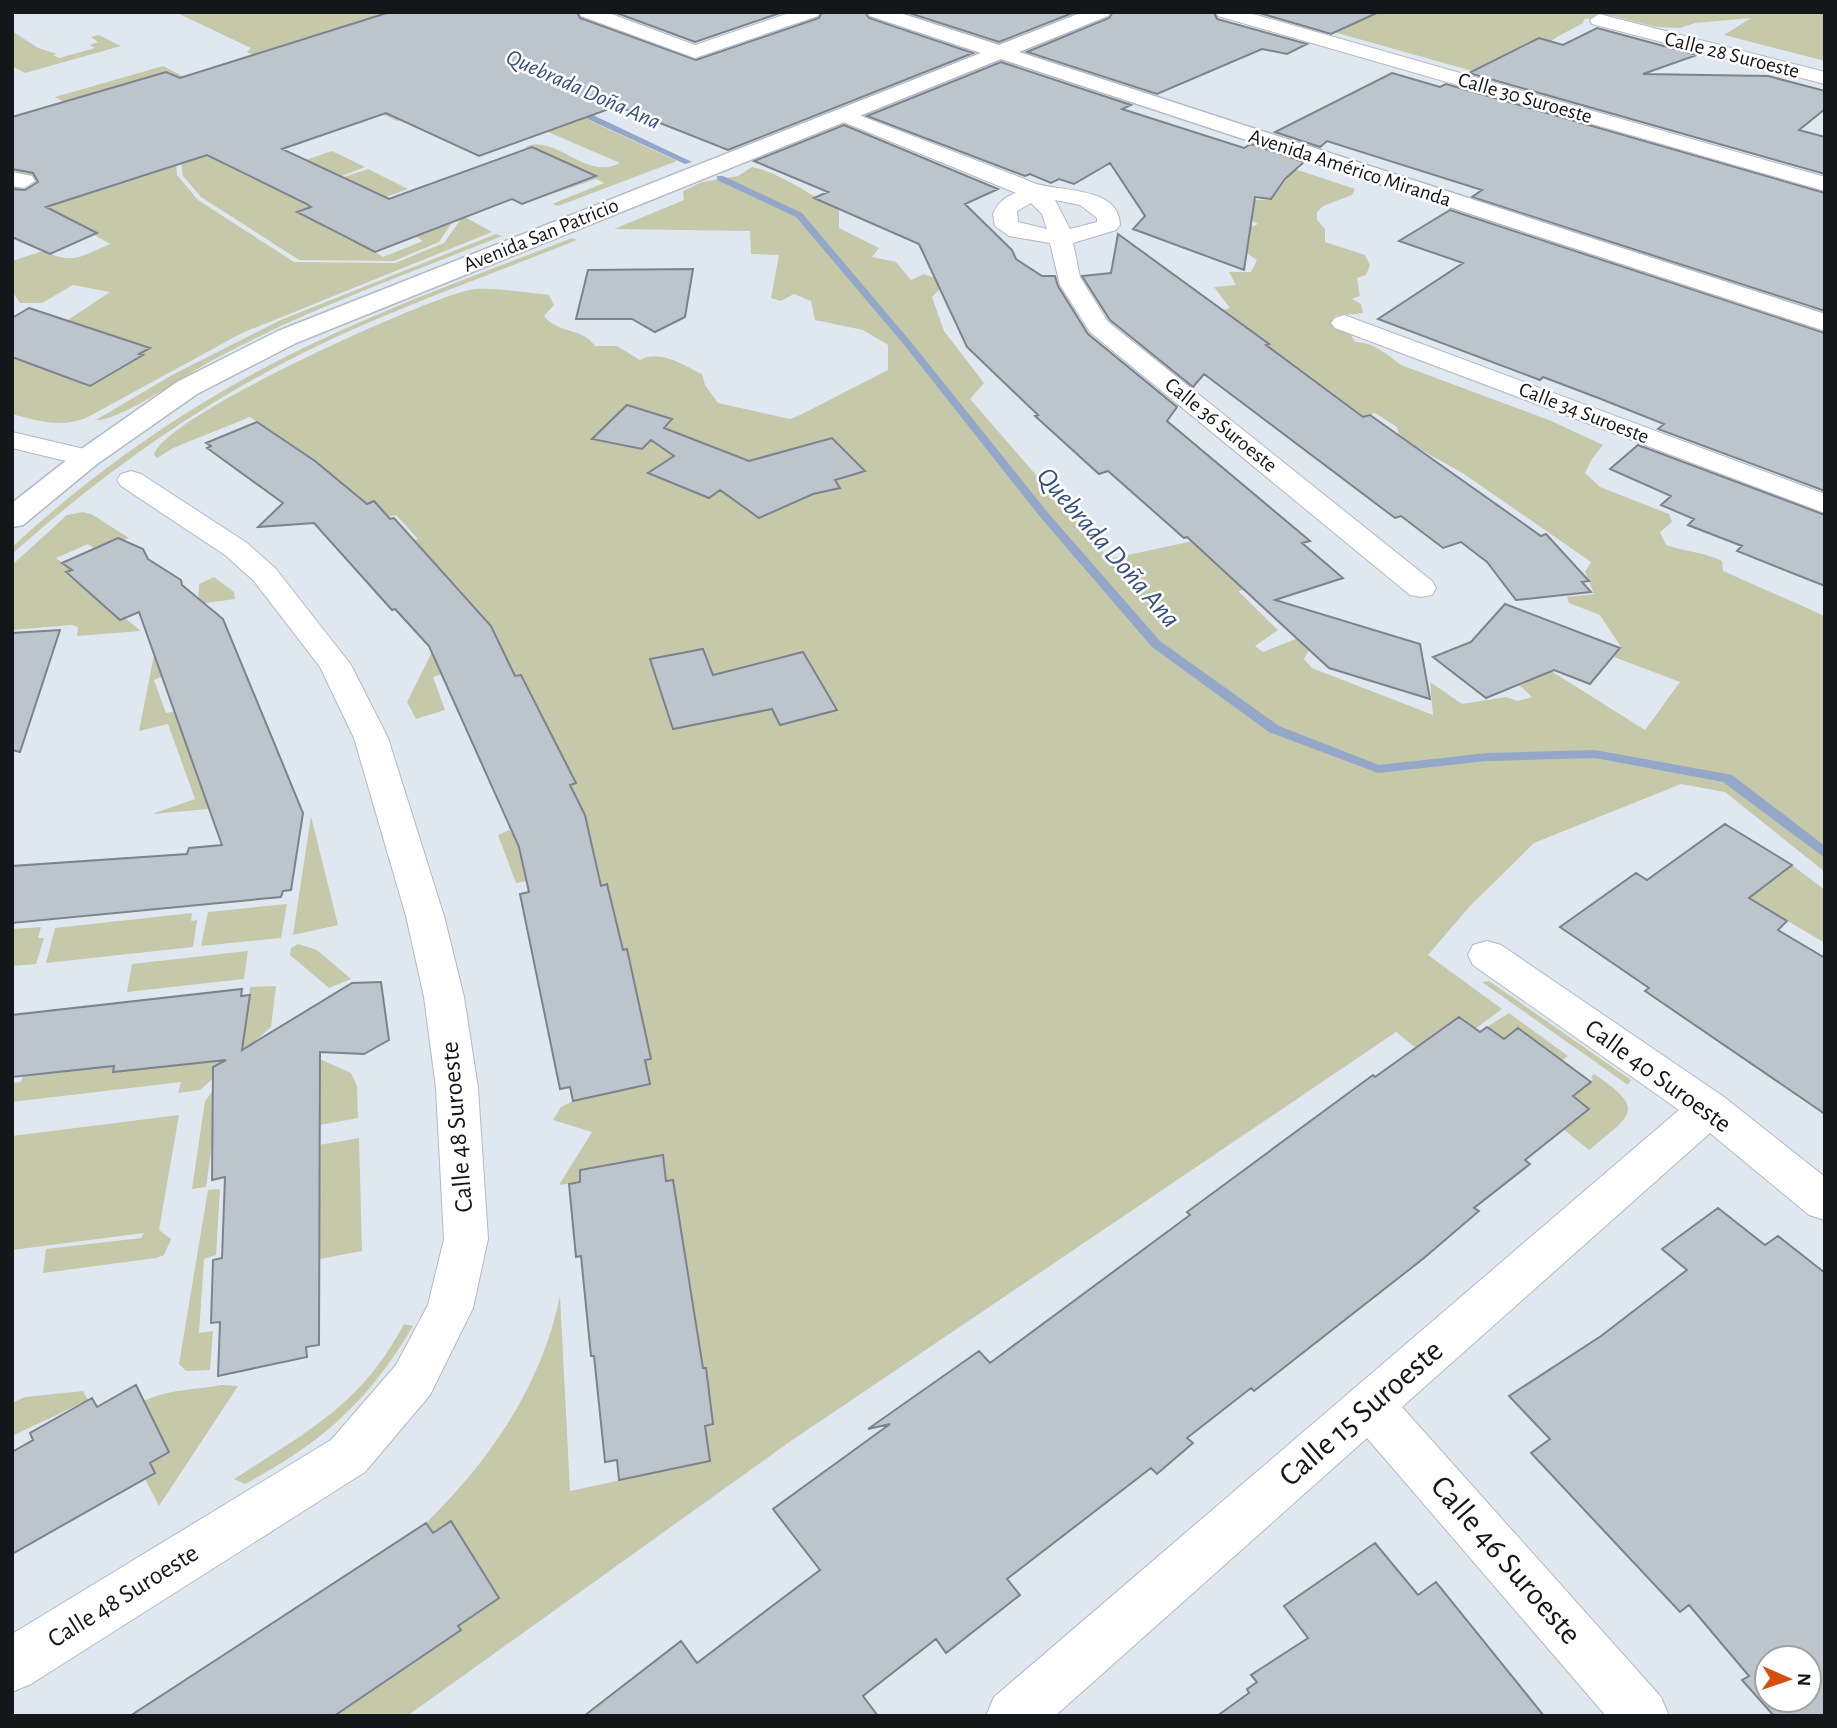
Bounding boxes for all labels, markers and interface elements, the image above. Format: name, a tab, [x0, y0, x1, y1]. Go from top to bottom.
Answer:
street label: Calle 28 Suroeste	[1662, 28, 1802, 82]
water label: Quebrada Doña Ana	[502, 46, 664, 134]
street label: Calle 30 Suroeste	[1456, 69, 1594, 127]
street label: Avenida Américo Miranda	[1246, 125, 1454, 211]
street label: Avenida San Patricio	[460, 194, 622, 276]
street label: Calle 36 Suroeste	[1161, 374, 1281, 476]
street label: Calle 34 Suroeste	[1516, 379, 1652, 447]
water label: Quebrada Doña Ana	[1031, 462, 1185, 634]
street label: Calle 40 Suroeste	[1580, 1015, 1736, 1137]
street label: Calle 48 Suroeste	[437, 1040, 477, 1214]
street label: Calle 15 Suroeste	[1273, 1334, 1449, 1492]
street label: Calle 46 Suroeste	[1425, 1470, 1587, 1650]
street label: Calle 48 Suroeste	[43, 1539, 203, 1653]
north arrow	[1753, 1644, 1823, 1714]
text: N	[1794, 1673, 1813, 1686]

